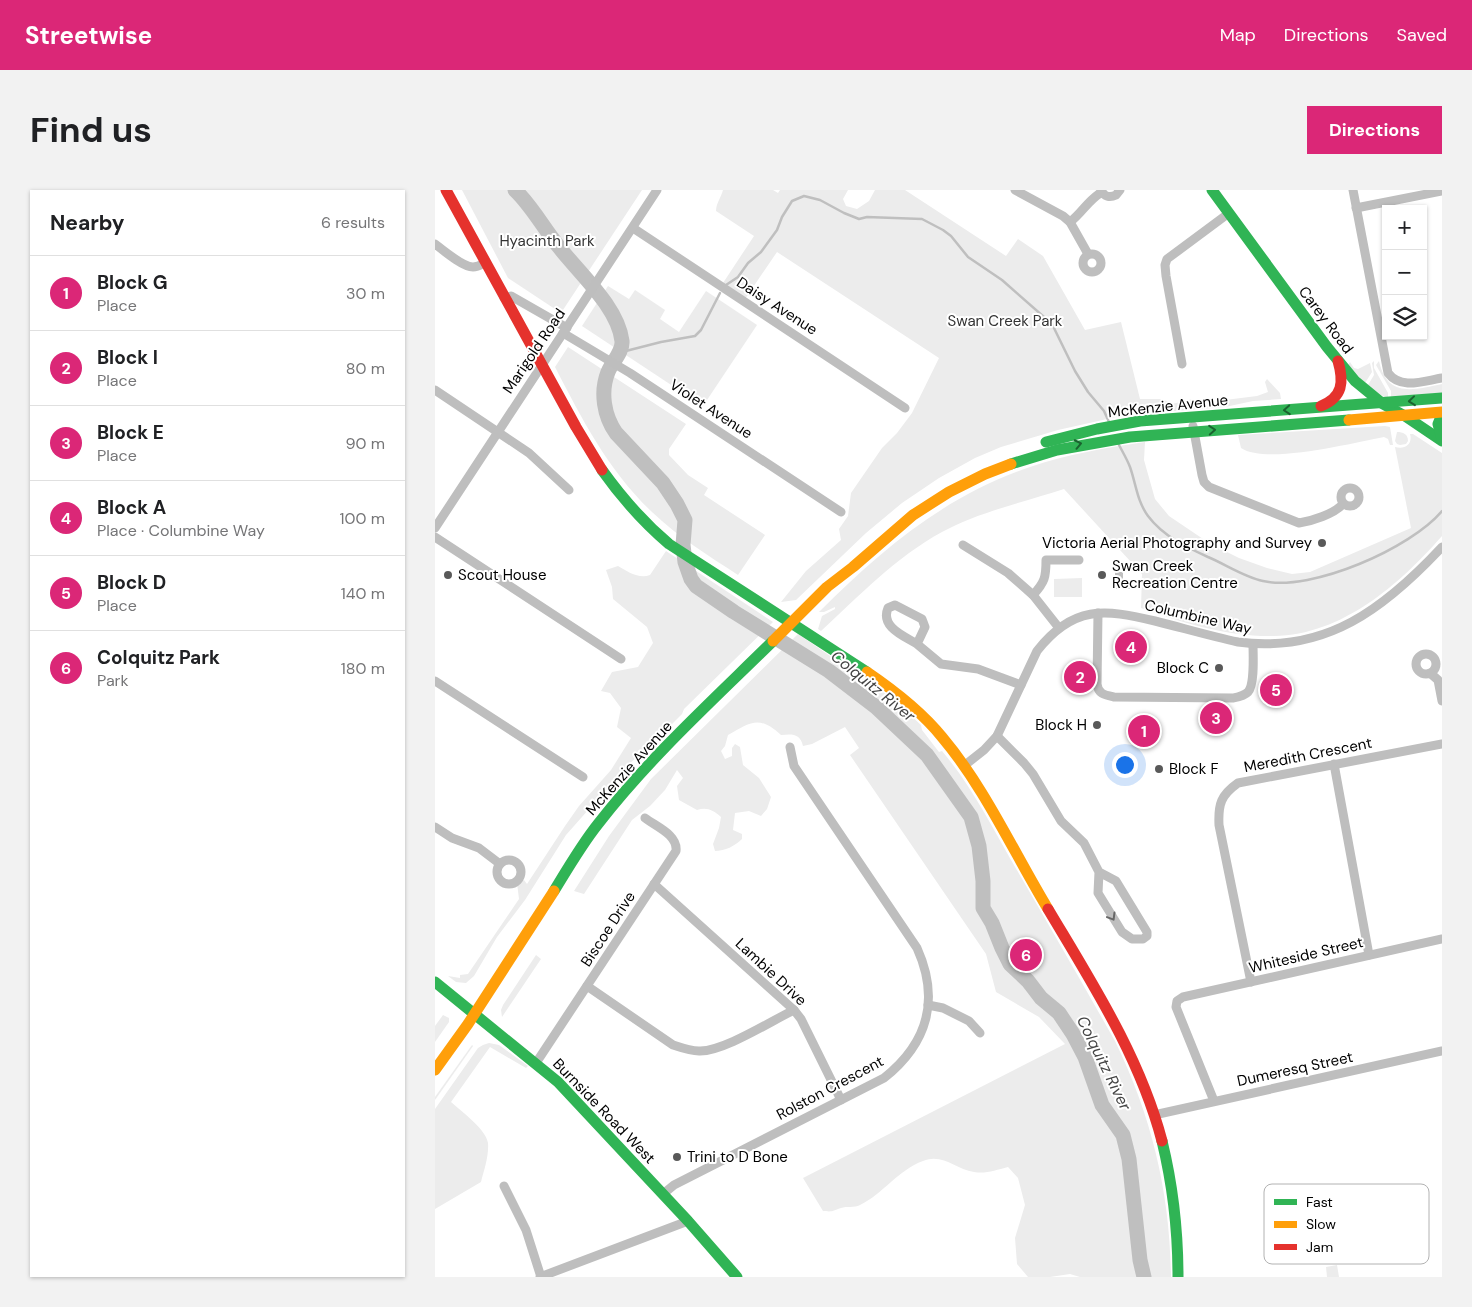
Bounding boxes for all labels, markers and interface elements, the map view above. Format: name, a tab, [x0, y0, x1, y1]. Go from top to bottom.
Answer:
text: Streetwise	[25, 20, 152, 51]
text: Map	[1220, 23, 1256, 47]
text: Directions	[1284, 23, 1369, 47]
text: Saved	[1397, 23, 1447, 47]
button: Directions	[1307, 106, 1442, 154]
text: Find us	[30, 107, 152, 153]
map controls	[1382, 205, 1427, 340]
button: +	[1382, 205, 1427, 250]
text: Nearby	[50, 209, 124, 237]
text: 6 results	[321, 212, 385, 233]
park label: Hyacinth Park	[499, 231, 595, 251]
button: −	[1382, 250, 1427, 295]
text: Block G	[97, 270, 168, 295]
street label: Daisy Avenue	[733, 272, 821, 340]
street label: Carey Road	[1294, 282, 1358, 358]
text: 1	[63, 283, 69, 304]
text: 30 m	[346, 283, 385, 304]
text: Place	[97, 295, 137, 316]
button: layers	[1382, 295, 1427, 340]
street label: Marigold Road	[498, 305, 570, 397]
park label: Swan Creek Park	[948, 311, 1063, 331]
text: Block I	[97, 345, 158, 370]
text: 2	[61, 358, 71, 379]
text: 80 m	[346, 358, 385, 379]
text: Place	[97, 370, 137, 391]
street label: Violet Avenue	[666, 375, 756, 443]
street label: McKenzie Avenue	[1107, 390, 1229, 422]
one-way arrow	[1408, 395, 1416, 406]
one-way arrow	[1283, 404, 1291, 415]
text: Block E	[97, 420, 164, 445]
one-way arrow	[1209, 424, 1217, 435]
text: 3	[61, 433, 71, 454]
text: 90 m	[345, 433, 385, 454]
one-way arrow	[1074, 439, 1082, 450]
text: Place	[97, 445, 137, 466]
text: Block A	[97, 495, 166, 520]
text: 4	[61, 508, 71, 529]
text: 100 m	[340, 508, 385, 529]
text: Place · Columbine Way	[97, 520, 265, 541]
place label: Victoria Aerial Photography and Survey	[1042, 533, 1313, 553]
marker: Victoria Aerial Photography and Survey	[1316, 537, 1328, 549]
place label: Swan Creek Recreation Centre	[1112, 556, 1238, 593]
place label: Scout House	[458, 565, 546, 585]
marker: Scout House	[442, 569, 454, 581]
marker: Swan Creek Recreation Centre	[1096, 569, 1108, 581]
text: Block D	[97, 570, 166, 595]
text: 5	[61, 583, 71, 604]
text: 140 m	[341, 583, 385, 604]
text: Place	[97, 595, 137, 616]
street label: Columbine Way	[1143, 595, 1254, 639]
pin: 4	[1115, 628, 1147, 666]
text: Colquitz Park	[97, 645, 220, 670]
water label: Colquitz River	[827, 646, 920, 727]
text: 6	[61, 658, 71, 679]
text: 180 m	[341, 658, 385, 679]
pin: 2	[1064, 658, 1096, 696]
place label: Block C	[1157, 658, 1209, 678]
marker: Block C	[1213, 662, 1225, 674]
text: Park	[97, 670, 129, 691]
pin: 5	[1260, 671, 1292, 709]
pin: 3	[1200, 699, 1232, 737]
pin: 1	[1128, 712, 1160, 750]
place label: Block H	[1035, 715, 1087, 735]
street label: McKenzie Avenue	[581, 717, 677, 819]
marker: Block H	[1091, 719, 1103, 731]
street label: Meredith Crescent	[1242, 733, 1374, 777]
your location	[1112, 752, 1138, 778]
place label: Block F	[1169, 759, 1218, 779]
marker: Block F	[1153, 763, 1165, 775]
street label: Biscoe Drive	[576, 888, 640, 970]
one-way arrow	[1106, 911, 1116, 920]
street label: Whiteside Street	[1247, 932, 1365, 978]
street label: Lambie Drive	[731, 934, 811, 1010]
pin: 6	[1010, 936, 1042, 974]
water label: Colquitz River	[1072, 1012, 1136, 1115]
street label: Dumeresq Street	[1235, 1047, 1355, 1091]
street label: Rolston Crescent	[773, 1051, 887, 1125]
street label: Burnside Road West	[548, 1054, 660, 1168]
place label: Trini to D Bone	[687, 1147, 788, 1167]
marker: Trini to D Bone	[671, 1151, 683, 1163]
legend	[1264, 1184, 1429, 1264]
text: Fast	[1306, 1193, 1333, 1211]
text: Slow	[1306, 1215, 1336, 1233]
text: Jam	[1306, 1238, 1333, 1256]

